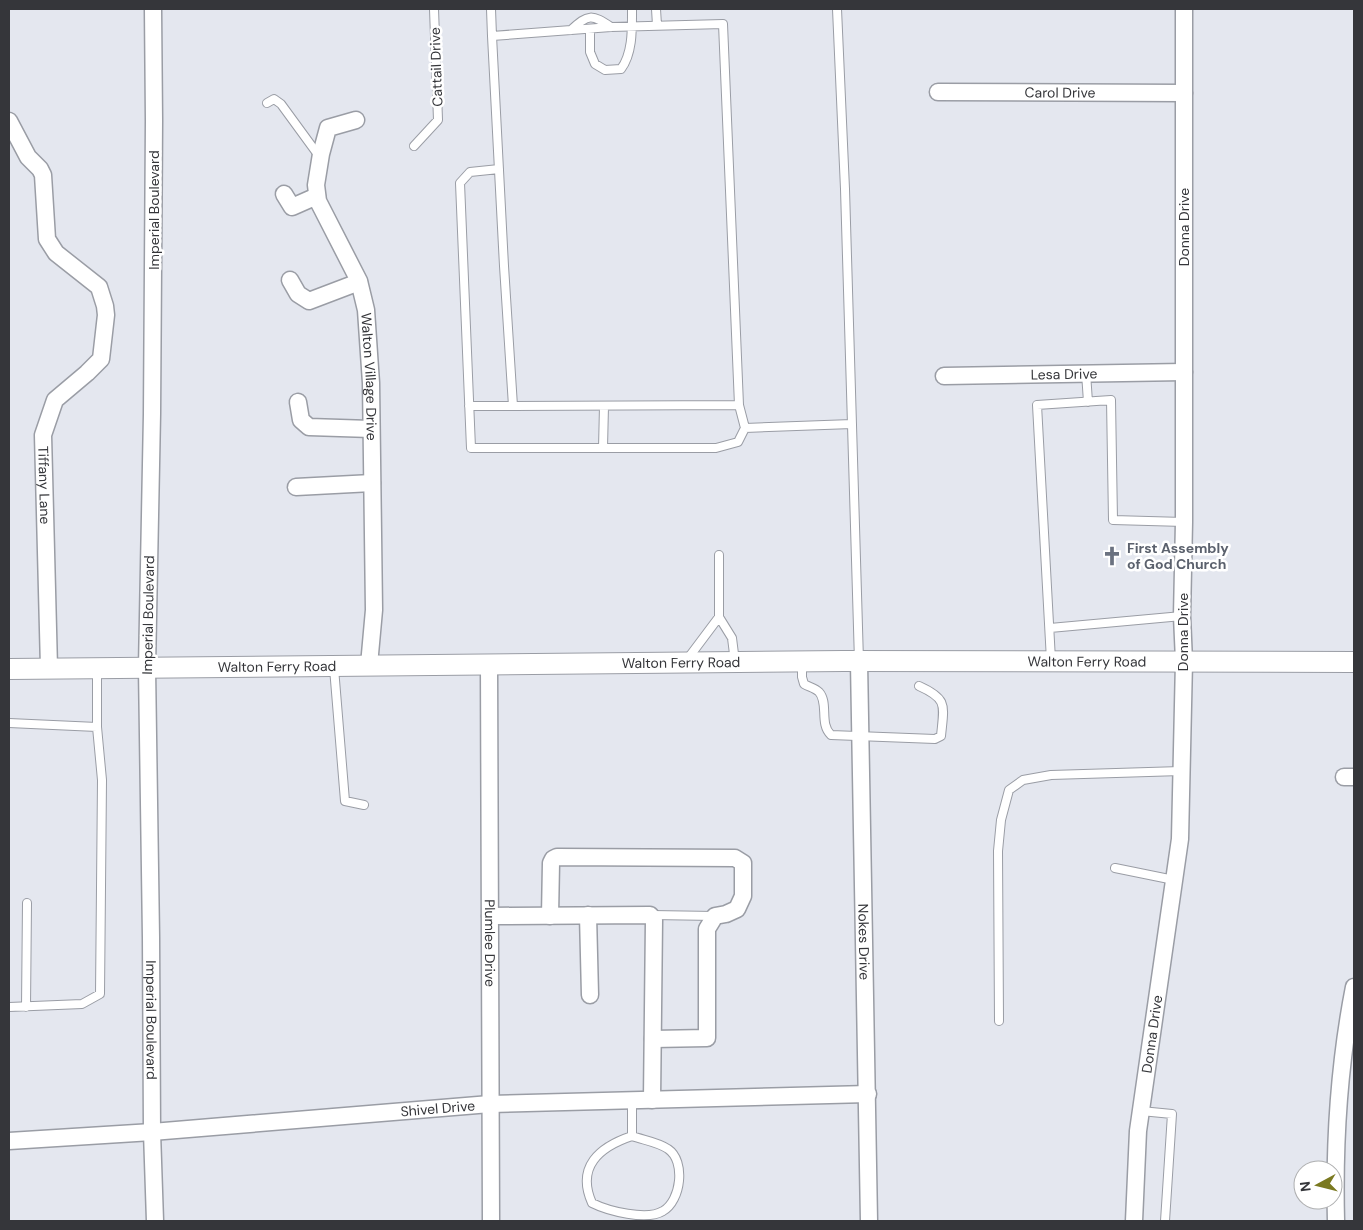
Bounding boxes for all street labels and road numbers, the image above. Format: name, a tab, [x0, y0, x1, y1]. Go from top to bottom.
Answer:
street label: Cattail Drive	[426, 27, 446, 107]
street label: Carol Drive	[1024, 83, 1096, 102]
street label: Imperial Boulevard	[145, 150, 163, 270]
street label: Donna Drive	[1175, 188, 1193, 266]
street label: Walton Village Drive	[357, 312, 381, 441]
street label: Lesa Drive	[1031, 364, 1097, 384]
street label: Tiffany Lane	[34, 446, 54, 525]
street label: Imperial Boulevard	[138, 555, 158, 675]
street label: Donna Drive	[1174, 593, 1192, 671]
street label: Walton Ferry Road	[1028, 652, 1146, 671]
street label: Walton Ferry Road	[622, 653, 740, 672]
street label: Walton Ferry Road	[218, 657, 336, 676]
street label: Plumlee Drive	[481, 899, 499, 987]
street label: Nokes Drive	[854, 904, 874, 980]
street label: Imperial Boulevard	[142, 960, 161, 1080]
street label: Donna Drive	[1137, 994, 1166, 1074]
street label: Shivel Drive	[400, 1096, 476, 1120]

